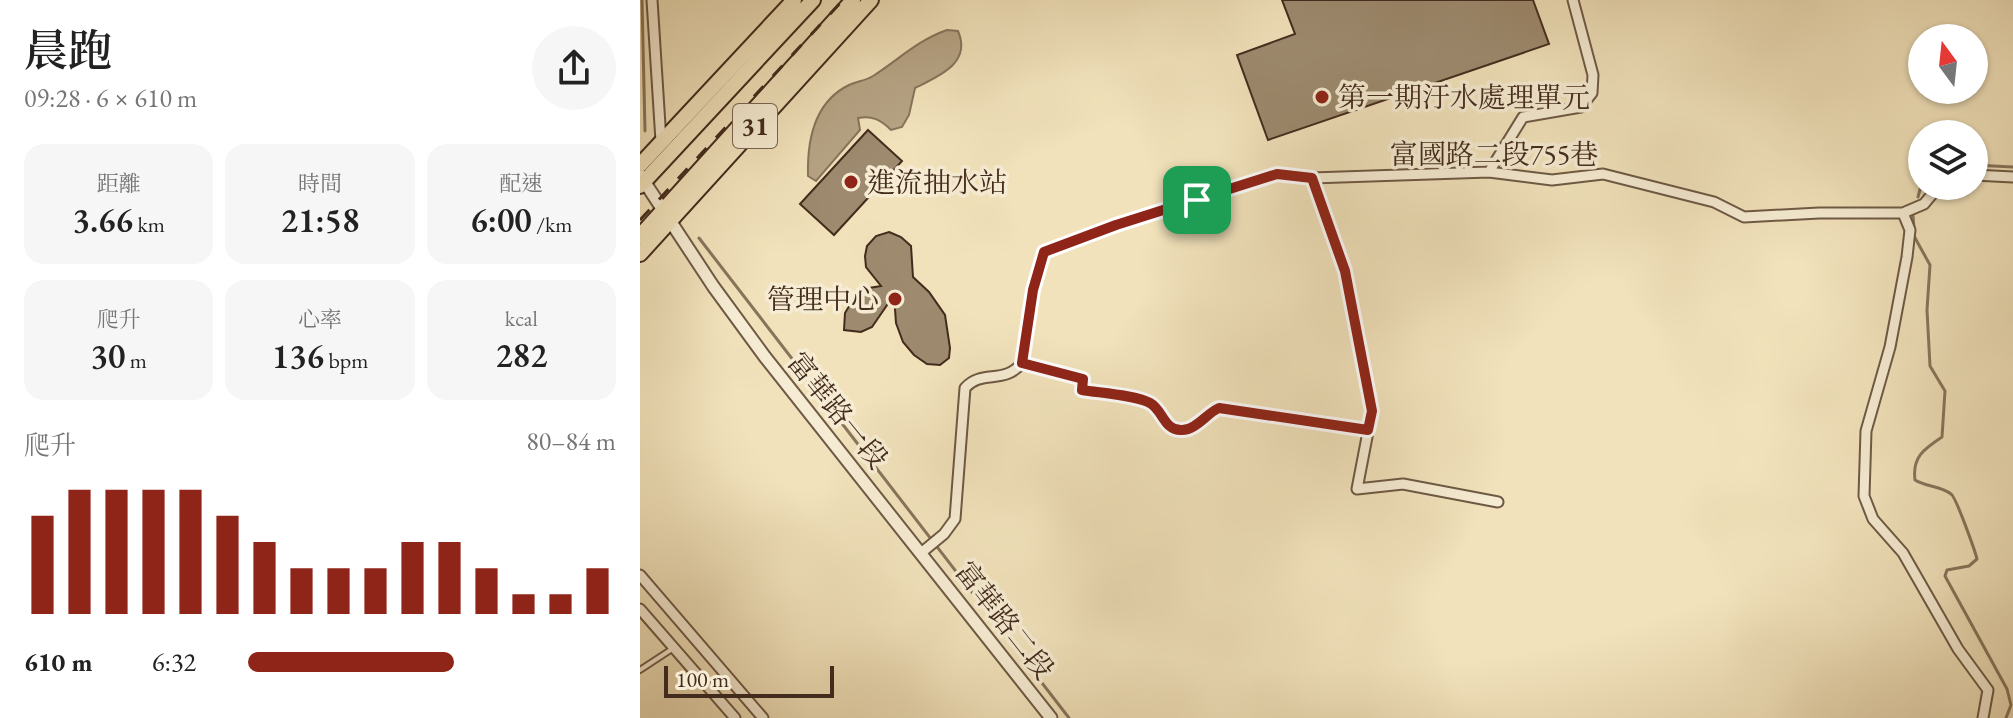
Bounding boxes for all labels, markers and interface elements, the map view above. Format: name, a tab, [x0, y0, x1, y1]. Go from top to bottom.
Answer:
text: 晨跑	[24, 22, 112, 79]
north arrow	[1908, 24, 1988, 104]
map controls	[1908, 24, 1988, 200]
button: share	[532, 26, 616, 110]
place label: 第一期汙水處理單元	[1338, 79, 1590, 115]
text: 09:28 · 6 × 610 m	[24, 81, 197, 115]
marker: 第一期汙水處理單元	[1313, 88, 1331, 106]
road number: 31	[733, 104, 777, 148]
button: layers	[1908, 120, 1988, 200]
street label: 富國路二段755巷	[1390, 136, 1598, 172]
place label: 進流抽水站	[867, 164, 1007, 200]
pin	[1163, 166, 1231, 234]
text: 距離	[97, 169, 141, 198]
text: 時間	[298, 169, 342, 198]
text: 配速	[499, 169, 543, 198]
marker: 進流抽水站	[842, 173, 860, 191]
icon: arrive	[1175, 178, 1219, 222]
text: 3.66	[72, 198, 133, 242]
text: 21:58	[281, 198, 359, 242]
text: 6:00	[470, 198, 532, 242]
text: km	[133, 210, 165, 239]
text: /km	[532, 210, 572, 239]
place label: 管理中心	[767, 281, 879, 317]
marker: 管理中心	[886, 290, 904, 308]
text: kcal	[505, 304, 538, 333]
text: 爬升	[97, 305, 141, 334]
text: 心率	[298, 305, 342, 334]
text: 282	[495, 333, 547, 377]
text: 30	[90, 334, 125, 378]
text: 136	[272, 334, 324, 378]
street label: 富華路一段	[780, 344, 896, 476]
text: m	[125, 346, 147, 375]
text: bpm	[324, 346, 368, 375]
text: 80–84 m	[526, 424, 616, 458]
text: 爬升	[24, 428, 76, 462]
street label: 富華路二段	[948, 554, 1062, 686]
text: 610 m	[24, 645, 92, 679]
text: 6:32	[152, 645, 196, 679]
scale bar	[664, 662, 834, 698]
text: 100 m	[676, 665, 729, 694]

